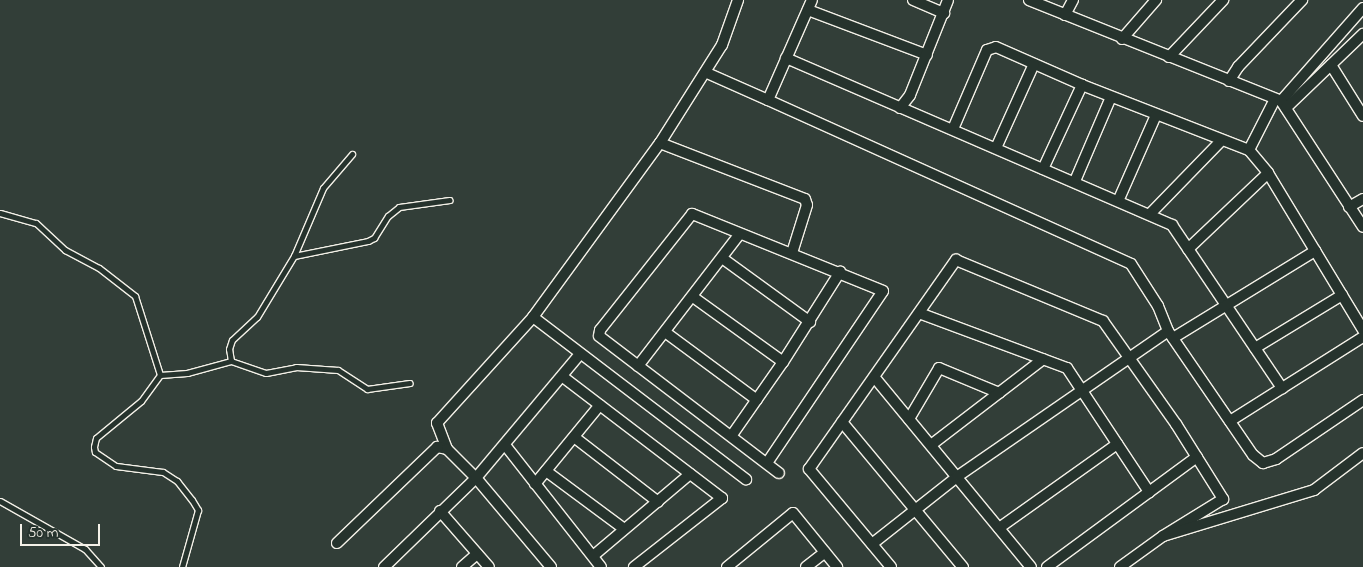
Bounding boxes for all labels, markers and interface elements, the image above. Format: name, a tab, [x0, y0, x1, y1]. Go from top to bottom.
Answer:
scale bar	[22, 514, 102, 546]
text: 50 m	[28, 522, 58, 544]

